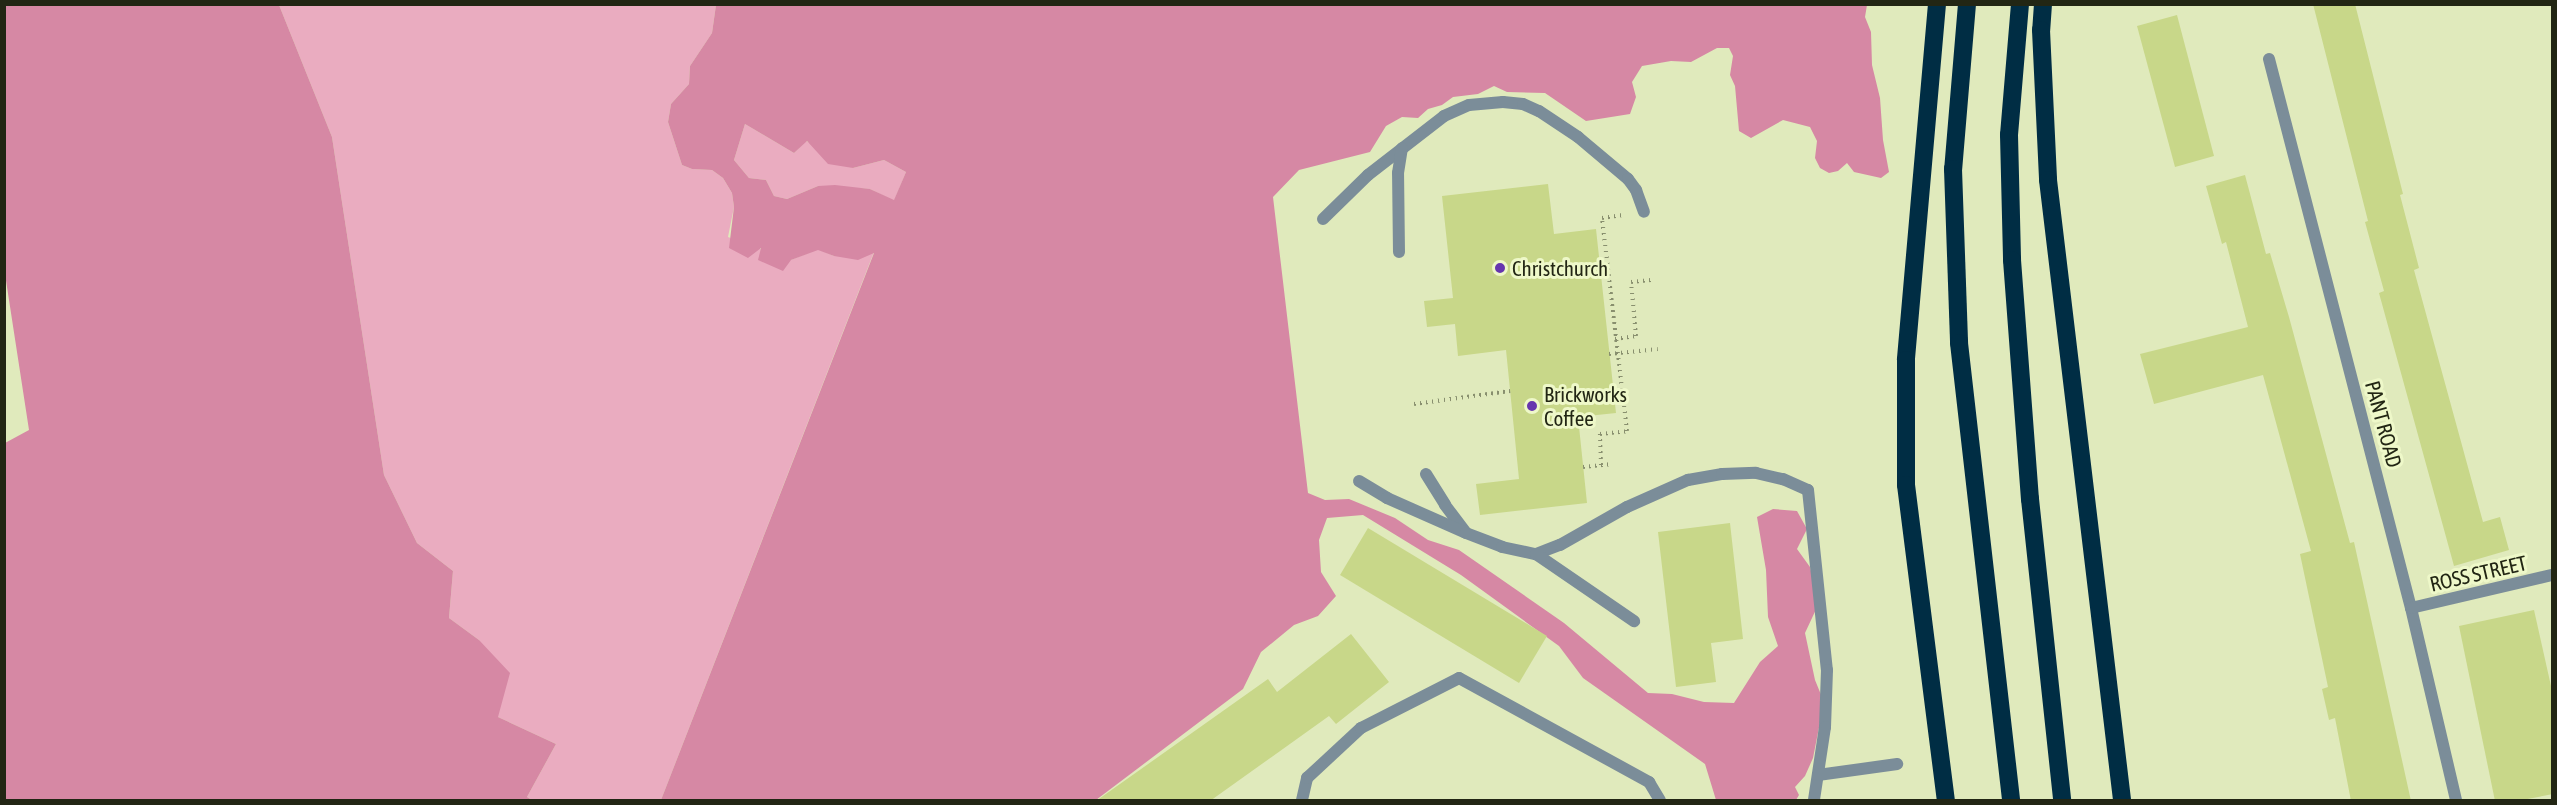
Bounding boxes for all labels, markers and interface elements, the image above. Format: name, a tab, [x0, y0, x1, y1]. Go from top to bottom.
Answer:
place label: Christchurch	[1512, 255, 1608, 281]
marker: Christchurch	[1493, 261, 1507, 275]
street label: PANT ROAD	[2360, 378, 2408, 470]
place label: Brickworks Coffee	[1544, 381, 1627, 431]
marker: Brickworks Coffee	[1525, 399, 1539, 413]
street label: ROSS STREET	[2427, 550, 2529, 596]

